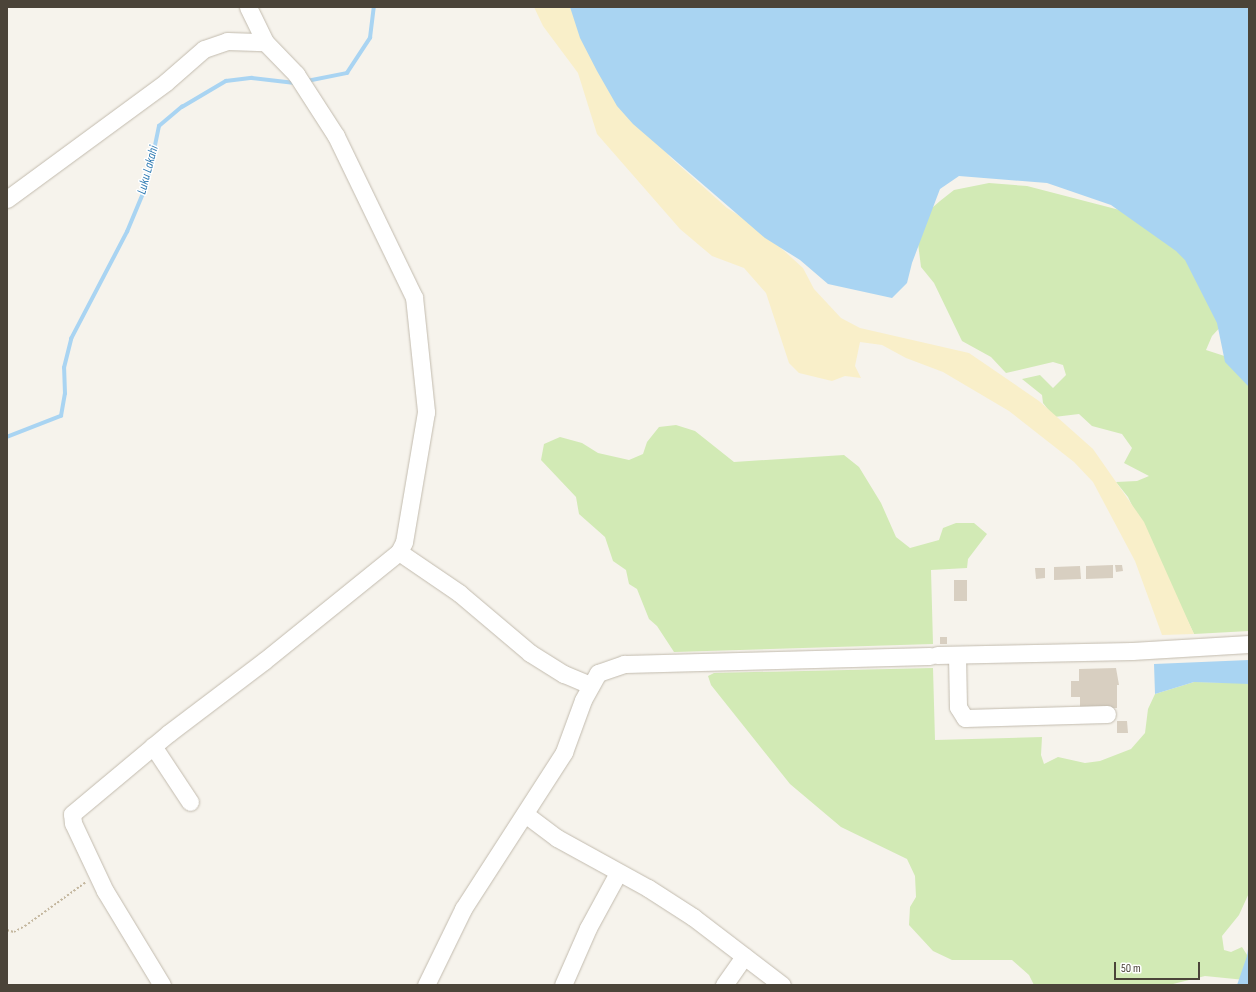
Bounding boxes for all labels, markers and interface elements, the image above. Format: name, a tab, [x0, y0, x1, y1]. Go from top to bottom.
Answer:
water label: Luku Lakahi	[134, 144, 162, 196]
scale bar	[1116, 954, 1202, 980]
text: 50 m	[1121, 961, 1141, 976]

